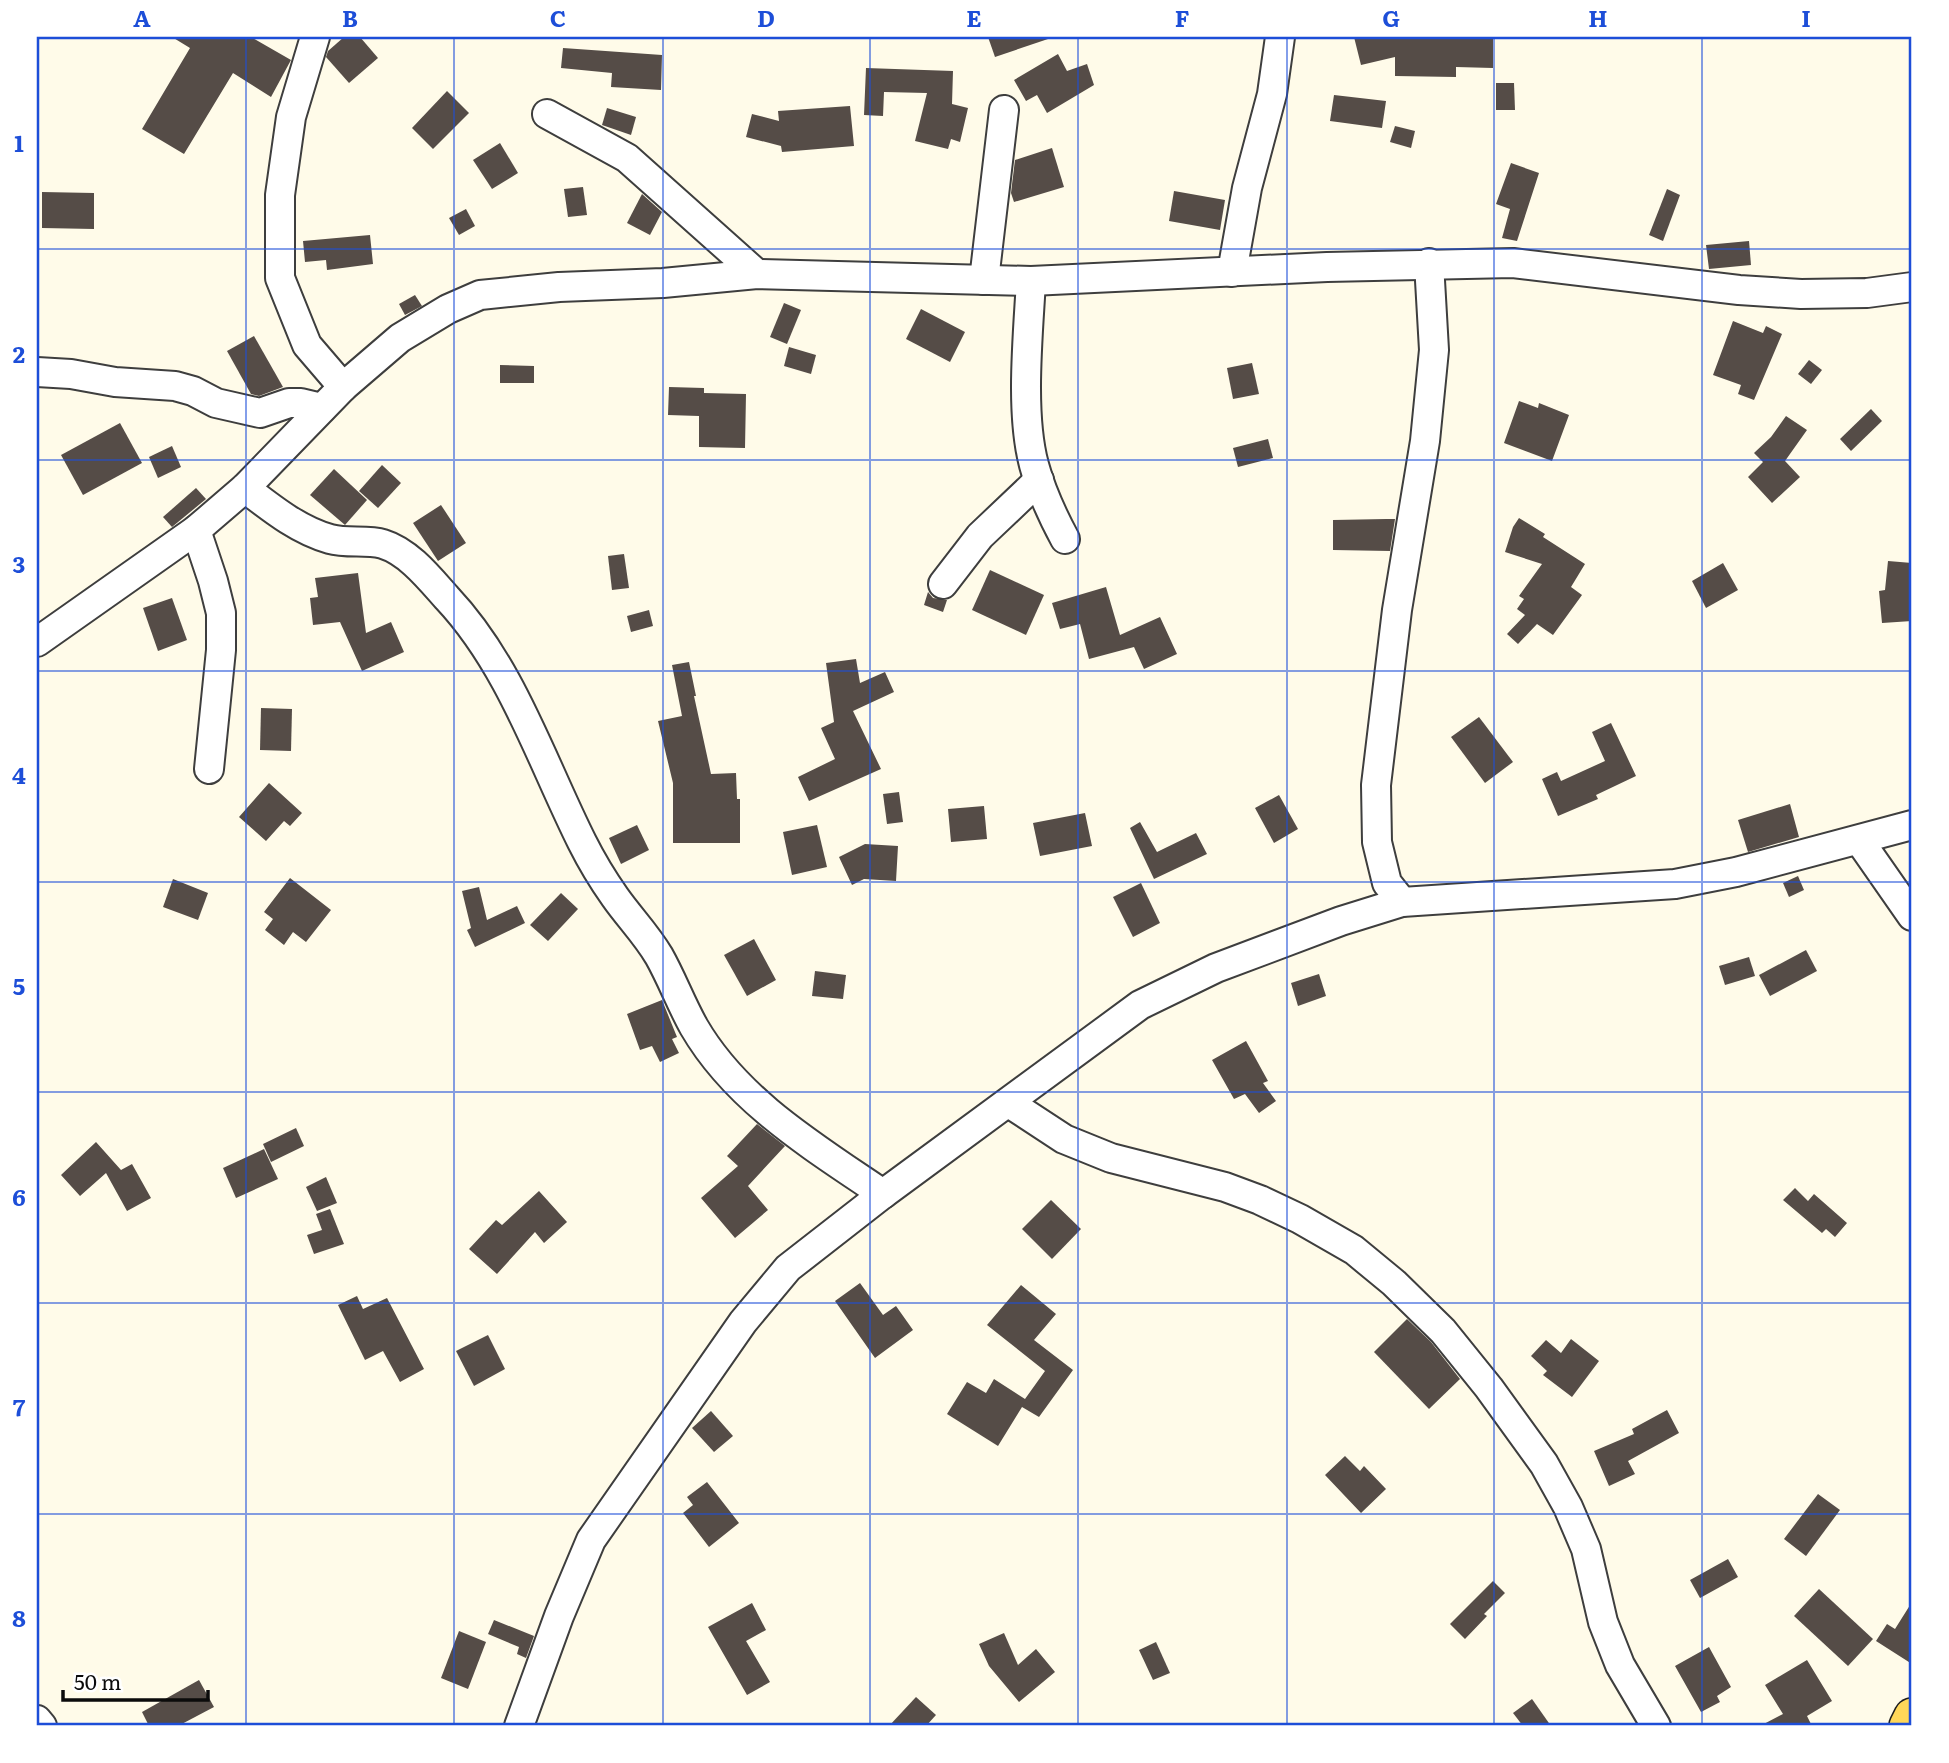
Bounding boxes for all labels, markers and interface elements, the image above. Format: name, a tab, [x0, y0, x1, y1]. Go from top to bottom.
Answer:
text: A	[133, 0, 151, 34]
text: B	[342, 0, 358, 34]
text: C	[550, 0, 566, 34]
text: D	[757, 0, 775, 34]
text: E	[966, 0, 982, 34]
text: F	[1175, 0, 1190, 34]
text: G	[1382, 0, 1400, 34]
text: H	[1588, 0, 1608, 34]
text: I	[1801, 0, 1811, 34]
text: 1	[14, 125, 24, 159]
text: 2	[13, 336, 25, 370]
text: 3	[13, 546, 25, 580]
text: 4	[12, 757, 26, 791]
text: 5	[13, 968, 25, 1002]
text: 6	[12, 1179, 26, 1213]
text: 7	[13, 1389, 26, 1423]
text: 8	[12, 1600, 26, 1634]
scale bar	[63, 1658, 208, 1702]
text: 50 m	[74, 1665, 121, 1696]

